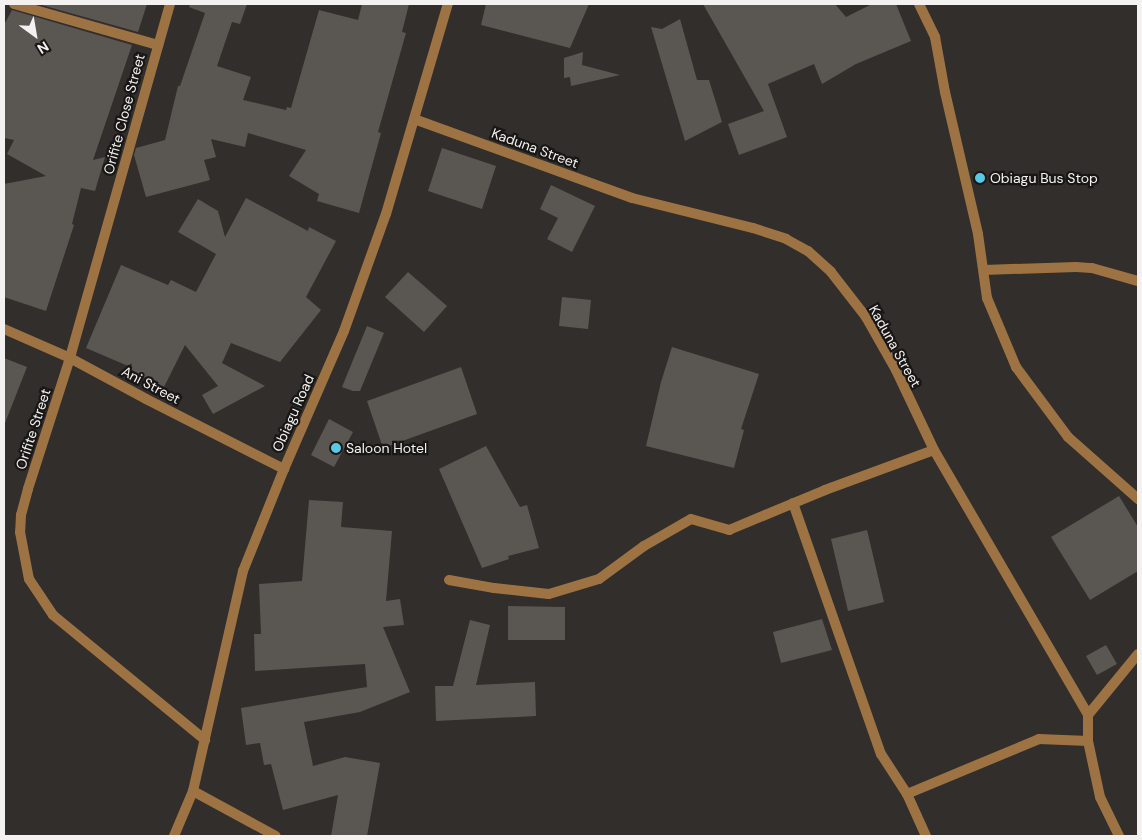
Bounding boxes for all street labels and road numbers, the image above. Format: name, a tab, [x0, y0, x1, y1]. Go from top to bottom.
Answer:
street label: Orifite Close Street	[100, 52, 148, 176]
street label: Kaduna Street	[489, 124, 581, 172]
street label: Kaduna Street	[866, 302, 924, 390]
street label: Ani Street	[119, 363, 183, 407]
street label: Obiagu Road	[269, 372, 317, 454]
street label: Orifite Street	[12, 387, 54, 471]

